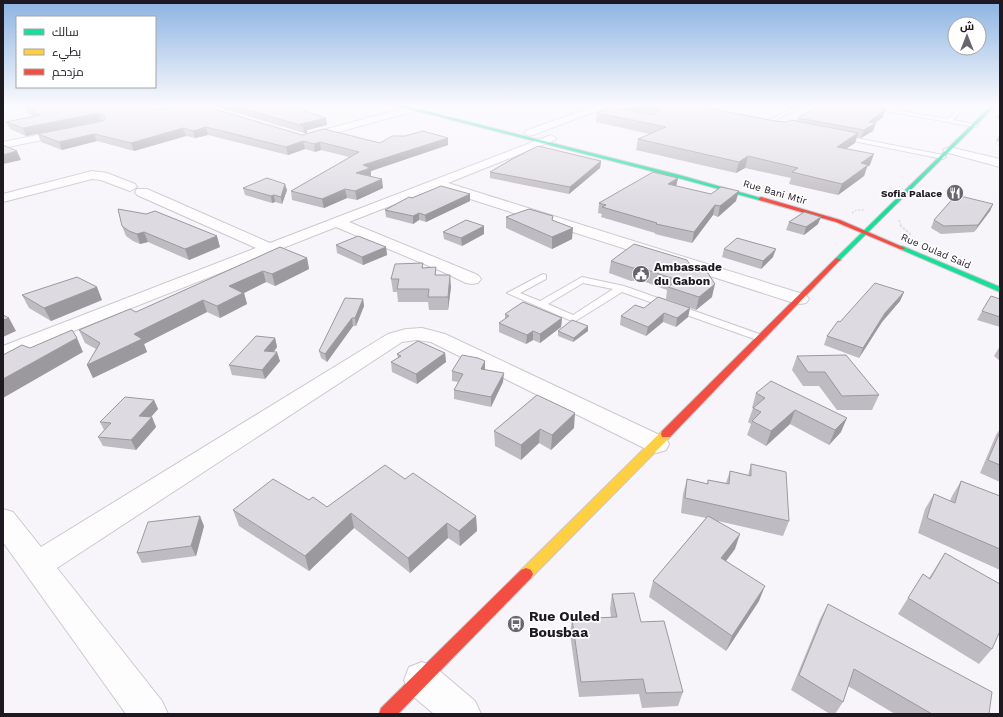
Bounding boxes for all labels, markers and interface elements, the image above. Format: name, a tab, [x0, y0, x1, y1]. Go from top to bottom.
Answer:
legend	[16, 16, 156, 88]
north arrow	[947, 16, 987, 56]
text: ش	[960, 20, 974, 33]
text: سالك	[52, 25, 79, 39]
text: بطيء	[52, 45, 81, 62]
text: مزدحم	[52, 65, 84, 80]
street label: Rue Bani Mtir	[742, 178, 808, 206]
restaurant icon: Sofia Palace	[945, 183, 965, 203]
place label: Sofia Palace	[881, 188, 942, 199]
street label: Rue Oulad Said	[899, 231, 973, 271]
place label: Ambassade du Gabon	[654, 260, 722, 288]
public building icon: Ambassade du Gabon	[631, 264, 651, 284]
place label: Rue Ouled Bousbaa	[529, 608, 600, 640]
bus stop icon: Rue Ouled Bousbaa	[506, 614, 526, 634]

